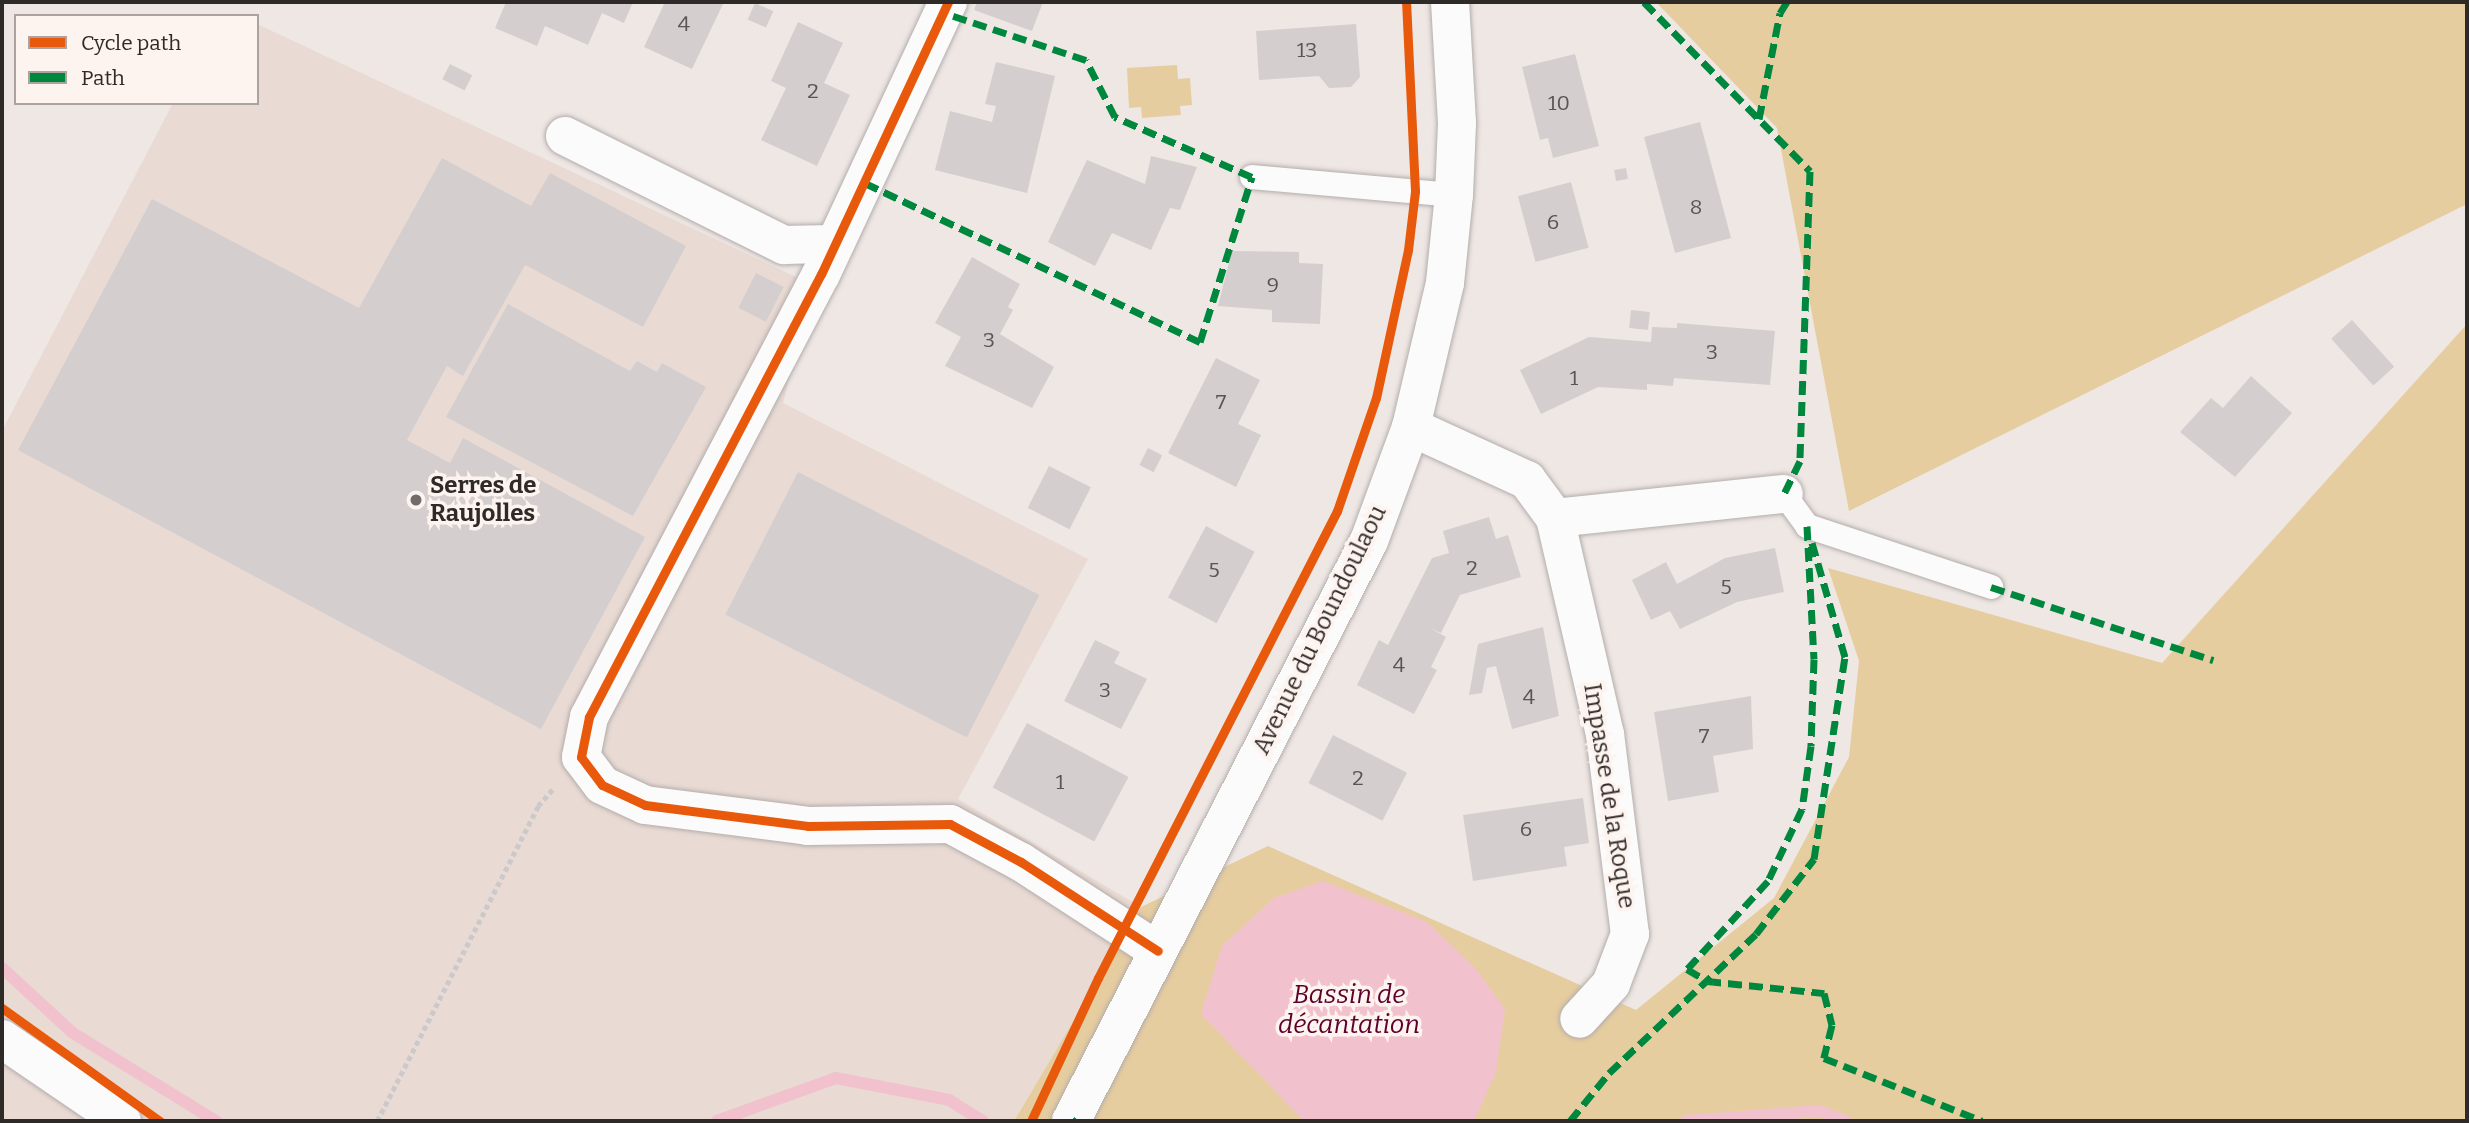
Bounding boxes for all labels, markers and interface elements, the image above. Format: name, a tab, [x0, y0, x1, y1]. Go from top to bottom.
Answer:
house number: 4	[678, 11, 690, 37]
legend	[14, 14, 259, 105]
text: Cycle path	[81, 30, 181, 56]
house number: 13	[1297, 37, 1317, 63]
text: Path	[81, 65, 125, 91]
house number: 2	[807, 78, 819, 104]
house number: 10	[1548, 90, 1570, 116]
house number: 8	[1690, 194, 1702, 220]
house number: 6	[1547, 209, 1559, 235]
house number: 9	[1267, 272, 1279, 298]
house number: 3	[983, 327, 995, 353]
house number: 3	[1706, 339, 1718, 365]
house number: 1	[1570, 365, 1578, 391]
house number: 7	[1216, 389, 1226, 415]
place label: Serres de Raujolles	[430, 472, 536, 528]
marker: Serres de Raujolles	[408, 492, 424, 508]
street label: Avenue du Boundoulaou	[1247, 501, 1393, 759]
house number: 2	[1466, 555, 1478, 581]
house number: 5	[1208, 557, 1220, 583]
house number: 5	[1720, 574, 1732, 600]
house number: 4	[1393, 652, 1405, 678]
house number: 3	[1099, 677, 1111, 703]
street label: Impasse de la Roque	[1577, 682, 1641, 910]
house number: 4	[1523, 684, 1535, 710]
house number: 7	[1699, 723, 1709, 749]
house number: 2	[1352, 765, 1364, 791]
house number: 1	[1056, 769, 1064, 795]
house number: 6	[1520, 816, 1532, 842]
water label: Bassin de décantation	[1278, 979, 1420, 1040]

